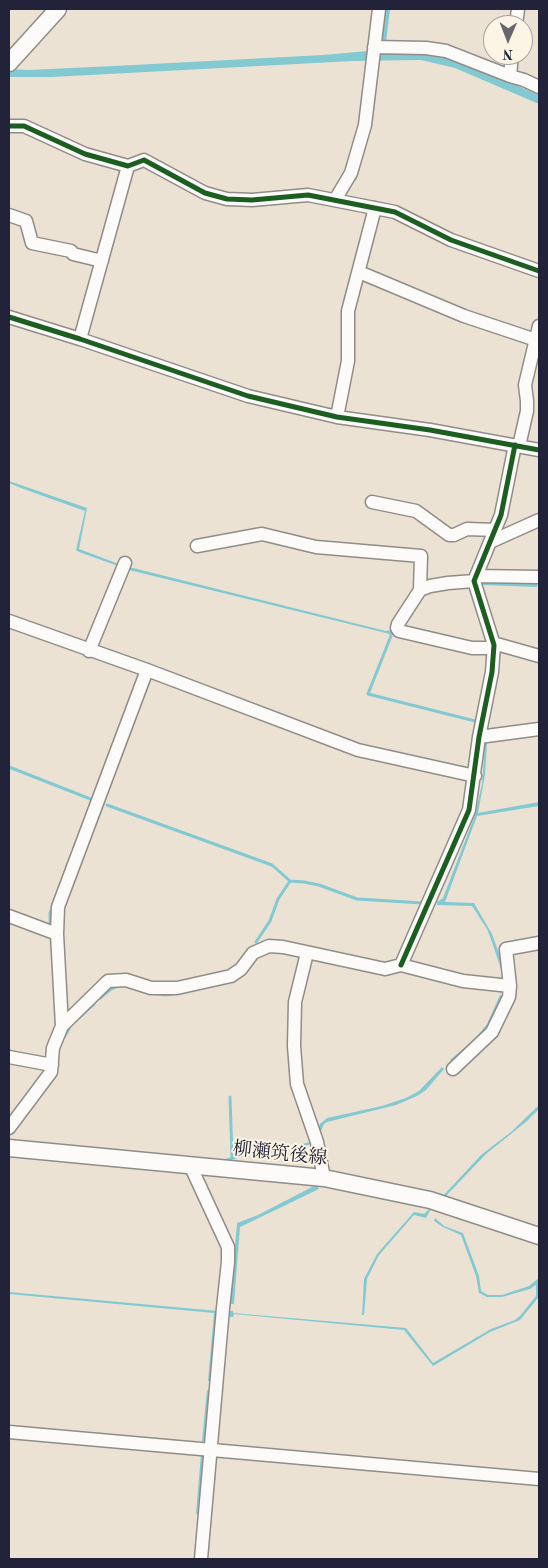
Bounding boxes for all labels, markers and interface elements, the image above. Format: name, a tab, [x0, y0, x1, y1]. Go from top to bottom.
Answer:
north arrow	[483, 15, 533, 65]
text: N	[502, 47, 513, 61]
street label: 柳瀬筑後線	[232, 1138, 328, 1170]

